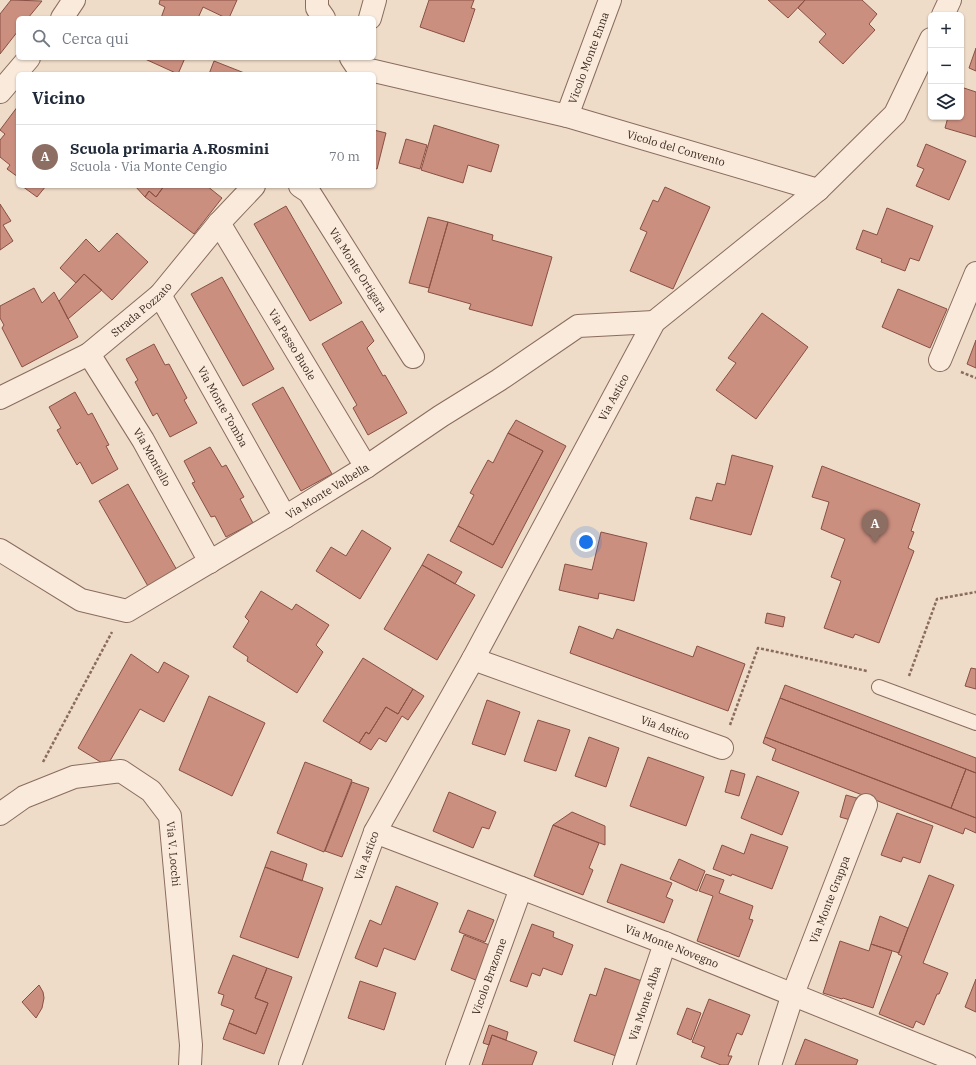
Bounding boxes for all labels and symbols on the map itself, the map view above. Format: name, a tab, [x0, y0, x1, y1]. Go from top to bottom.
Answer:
street label: Vicolo Monte Enna	[565, 10, 612, 106]
street label: Vicolo del Convento	[625, 127, 727, 169]
street label: Via Monte Ortigara	[326, 225, 390, 315]
street label: Strada Pozzato	[108, 279, 175, 340]
street label: Via Passo Buole	[265, 306, 319, 383]
street label: Via Monte Tomba	[195, 364, 251, 449]
street label: Via Astico	[595, 371, 632, 423]
street label: Via Montello	[130, 425, 174, 489]
street label: Via Monte Valbella	[283, 460, 372, 522]
pin: A	[862, 510, 888, 543]
your location	[576, 532, 596, 552]
street label: Via Astico	[639, 712, 692, 743]
street label: Via V. Locchi	[163, 820, 183, 888]
street label: Via Astico	[351, 829, 382, 882]
street label: Via Monte Grappa	[806, 854, 853, 945]
street label: Via Monte Novegno	[623, 921, 721, 971]
street label: Vicolo Brazome	[469, 936, 509, 1017]
street label: Via Monte Alba	[626, 964, 664, 1042]

